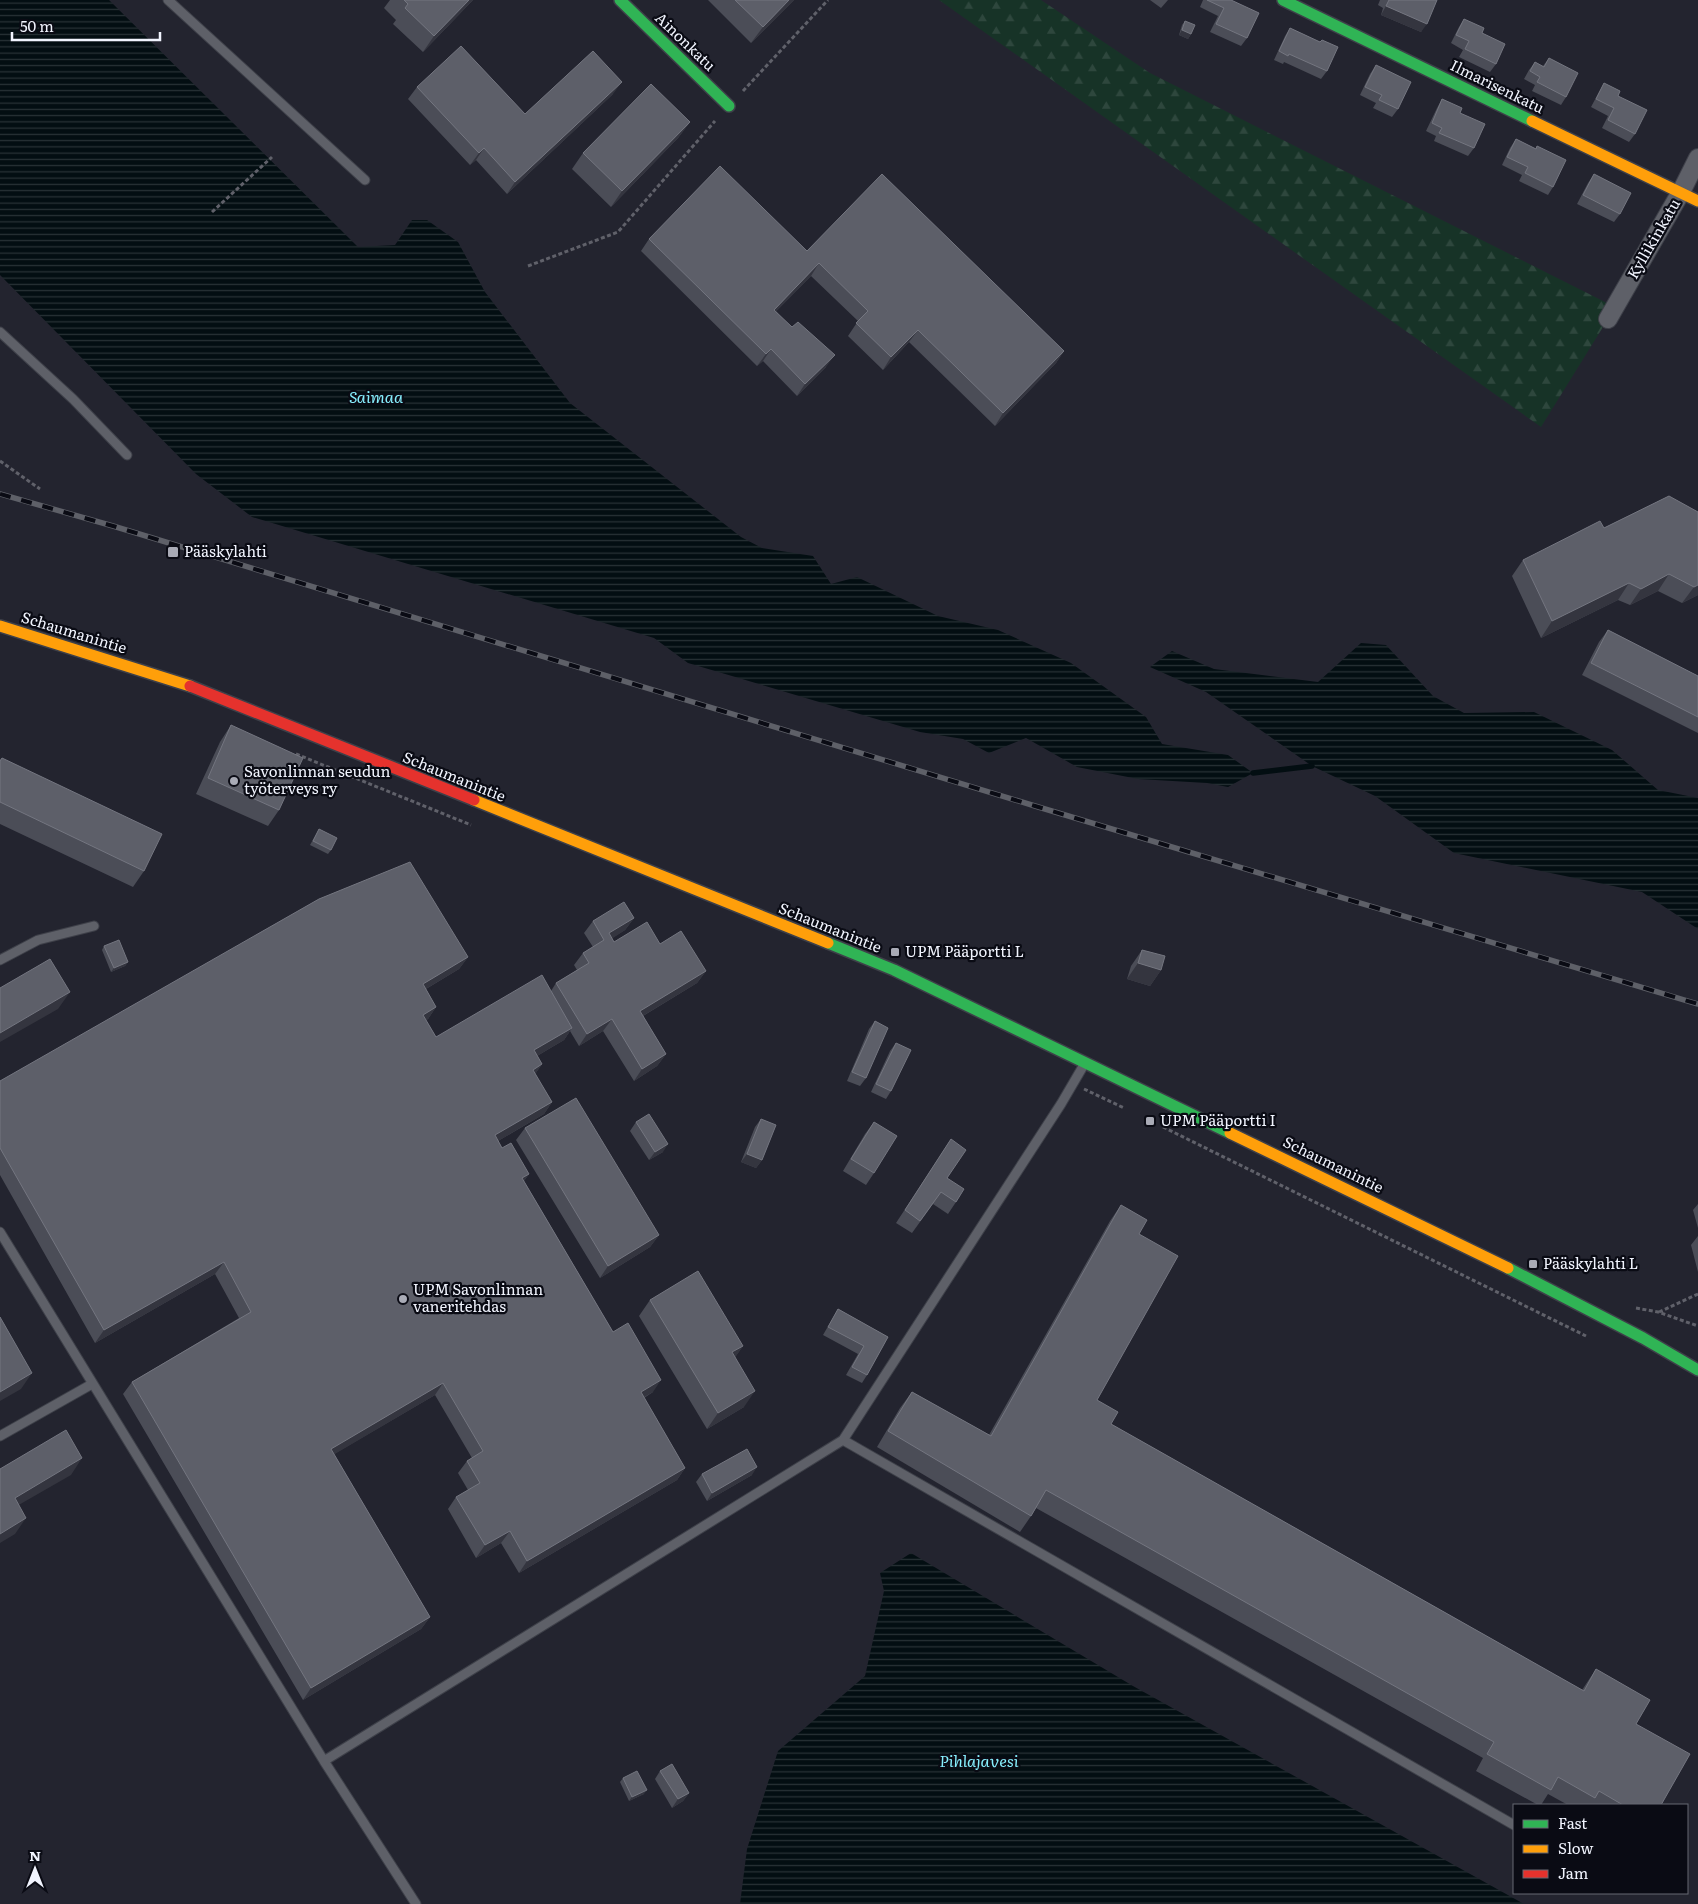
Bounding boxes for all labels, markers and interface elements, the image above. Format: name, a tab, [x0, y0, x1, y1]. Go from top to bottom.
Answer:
street label: Ainonkatu	[650, 6, 722, 76]
scale bar	[12, 10, 160, 42]
text: 50 m	[20, 14, 54, 37]
street label: Ilmarisenkatu	[1447, 53, 1549, 119]
street label: Kyllikinkatu	[1620, 193, 1685, 283]
water label: Saimaa	[349, 384, 404, 408]
place label: Pääskylahti	[184, 539, 267, 562]
marker: Pääskylahti	[166, 545, 180, 559]
street label: Schaumanintie	[19, 605, 130, 659]
street label: Schaumanintie	[400, 744, 510, 807]
place label: Savonlinnan seudun työterveys ry	[244, 759, 390, 799]
marker: Savonlinnan seudun työterveys ry	[228, 775, 240, 787]
street label: Schaumanintie	[776, 895, 886, 958]
place label: UPM Pääportti L	[905, 939, 1024, 962]
marker: UPM Pääportti L	[889, 946, 901, 958]
place label: UPM Pääportti I	[1160, 1108, 1276, 1131]
marker: UPM Pääportti I	[1144, 1115, 1156, 1127]
street label: Schaumanintie	[1280, 1129, 1388, 1198]
place label: Pääskylahti L	[1543, 1251, 1638, 1274]
marker: Pääskylahti L	[1527, 1258, 1539, 1270]
place label: UPM Savonlinnan vaneritehdas	[413, 1277, 543, 1317]
marker: UPM Savonlinnan vaneritehdas	[397, 1293, 409, 1305]
water label: Pihlajavesi	[939, 1748, 1019, 1772]
legend	[1513, 1804, 1688, 1894]
text: Fast	[1558, 1811, 1587, 1834]
text: Slow	[1558, 1836, 1593, 1859]
north arrow	[10, 1844, 60, 1894]
text: N	[29, 1845, 41, 1865]
text: Jam	[1558, 1861, 1589, 1884]

